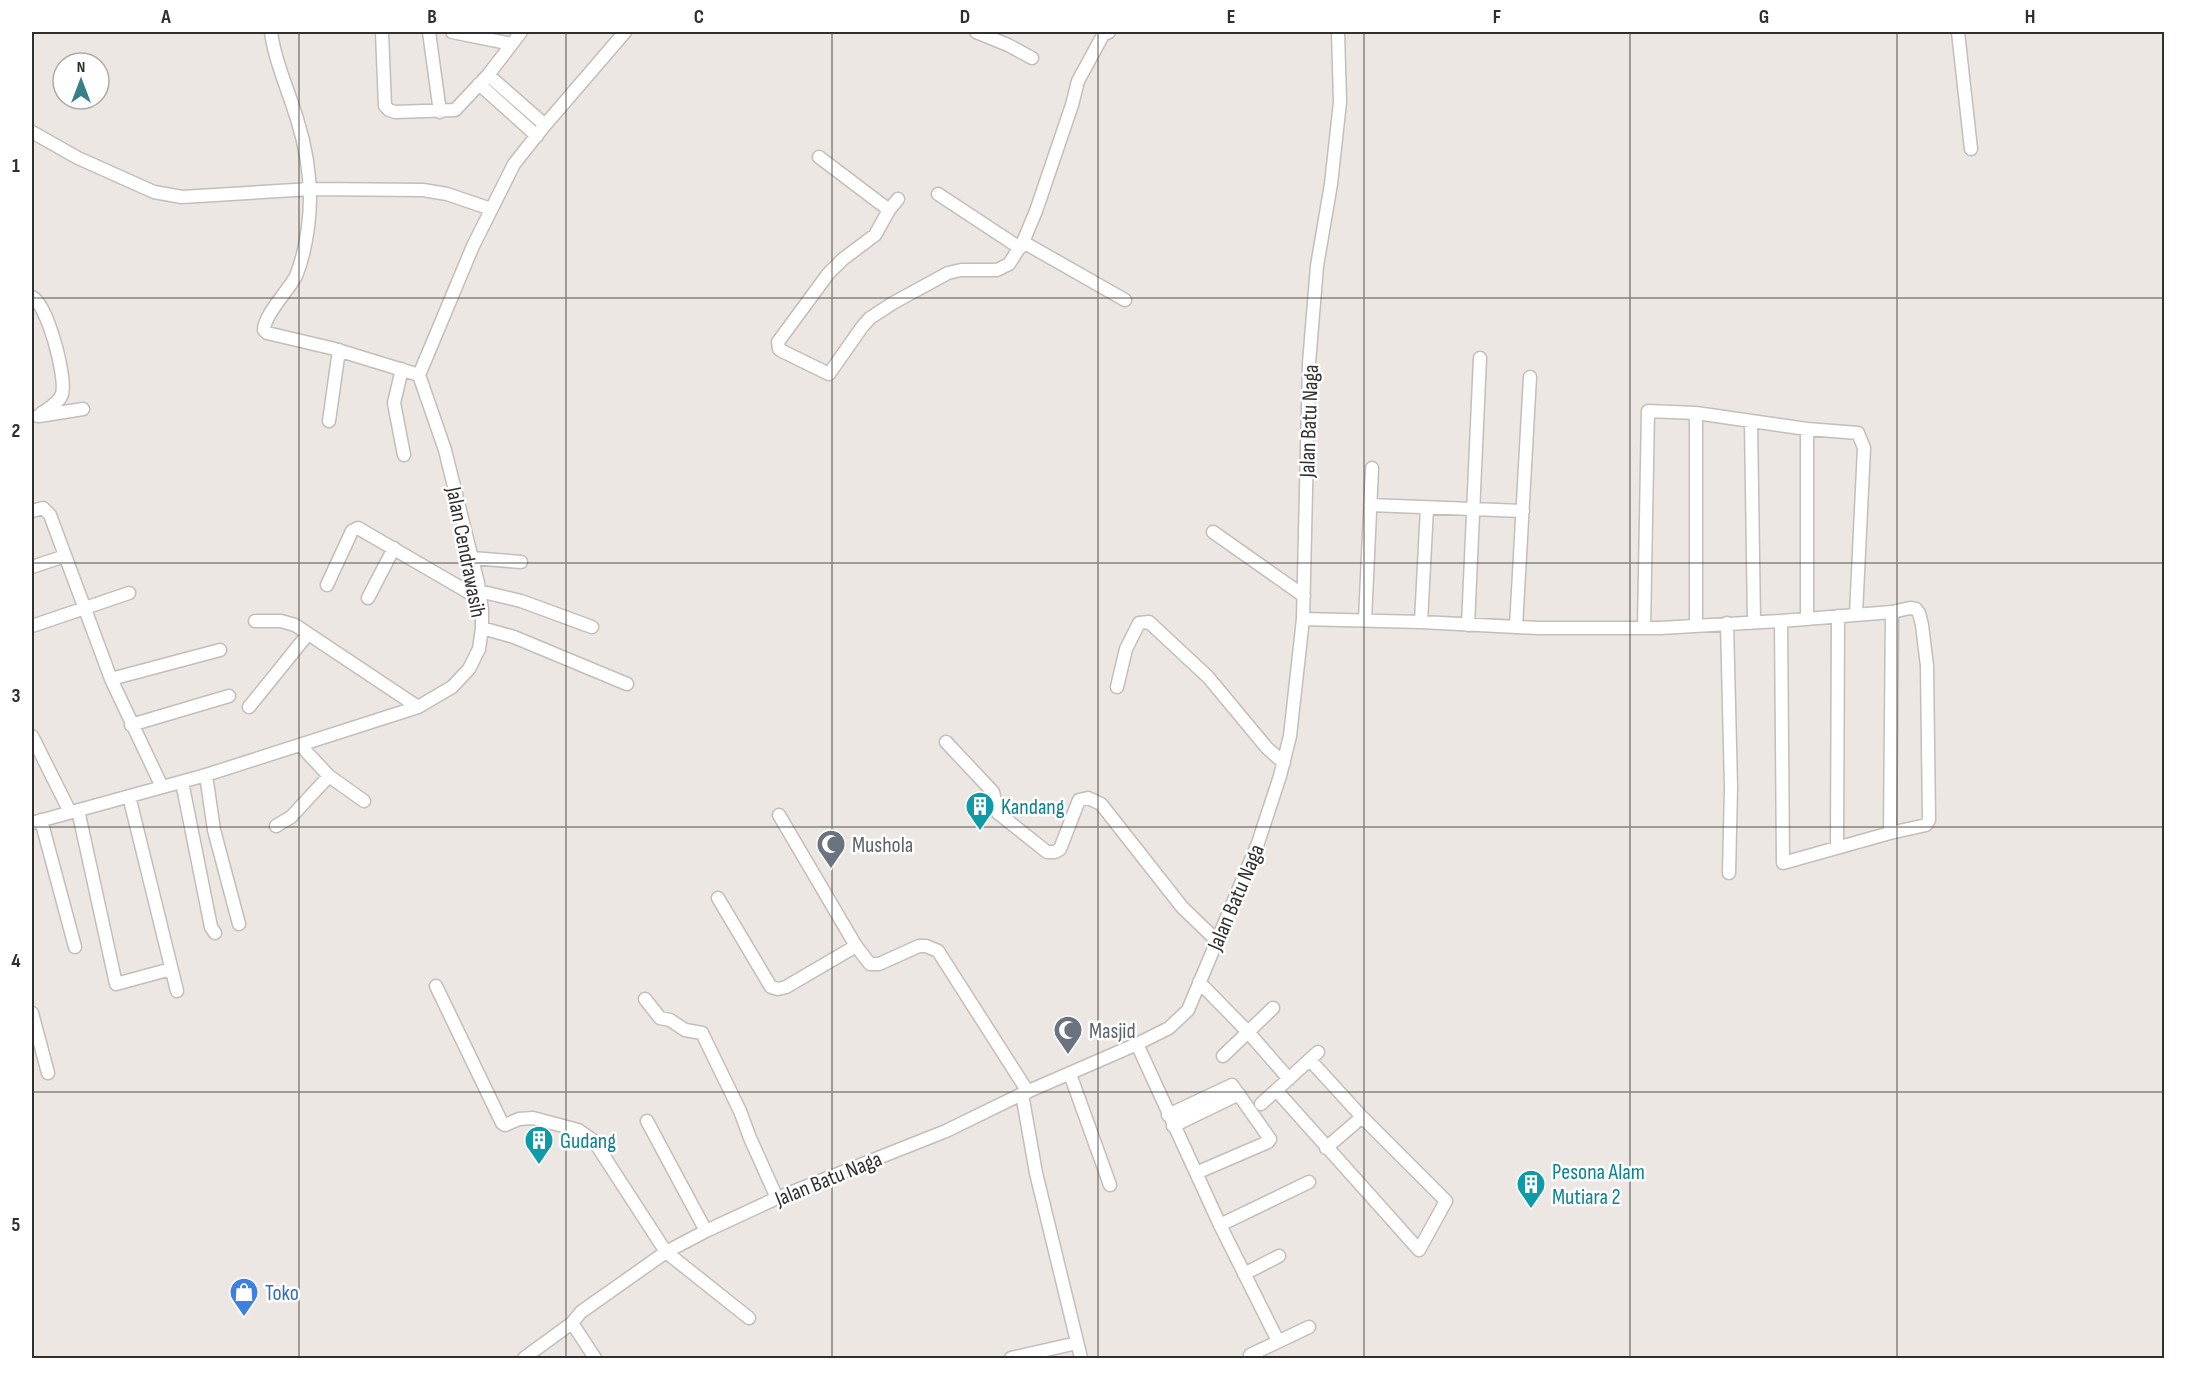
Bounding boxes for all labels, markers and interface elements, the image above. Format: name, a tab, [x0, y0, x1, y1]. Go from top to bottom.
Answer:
text: A	[160, 5, 171, 29]
text: B	[427, 5, 437, 29]
text: C	[694, 5, 704, 29]
text: D	[960, 5, 970, 29]
text: E	[1227, 5, 1235, 29]
text: F	[1493, 5, 1501, 29]
text: G	[1759, 5, 1769, 29]
text: H	[2025, 5, 2035, 29]
north arrow	[51, 51, 111, 111]
text: N	[77, 58, 85, 77]
text: 1	[12, 154, 20, 178]
street label: Jalan Batu Naga	[1294, 364, 1325, 479]
text: 2	[12, 419, 20, 443]
street label: Jalan Cendrawasih	[439, 484, 491, 620]
text: 3	[12, 684, 21, 708]
building icon: Kandang	[964, 790, 996, 832]
place label: Kandang	[1001, 794, 1065, 821]
mosque icon: Mushola	[815, 828, 847, 870]
place label: Mushola	[852, 832, 913, 859]
street label: Jalan Batu Naga	[1202, 840, 1271, 956]
text: 4	[11, 949, 21, 973]
mosque icon: Masjid	[1052, 1014, 1084, 1056]
place label: Masjid	[1089, 1018, 1136, 1045]
building icon: Gudang	[523, 1124, 555, 1166]
place label: Gudang	[560, 1128, 616, 1155]
street label: Jalan Batu Naga	[770, 1146, 886, 1213]
place label: Pesona Alam Mutiara 2	[1552, 1159, 1645, 1211]
building icon: Pesona Alam Mutiara 2	[1515, 1168, 1547, 1210]
text: 5	[12, 1213, 21, 1237]
shop icon: Toko	[228, 1276, 260, 1318]
place label: Toko	[265, 1280, 299, 1307]

